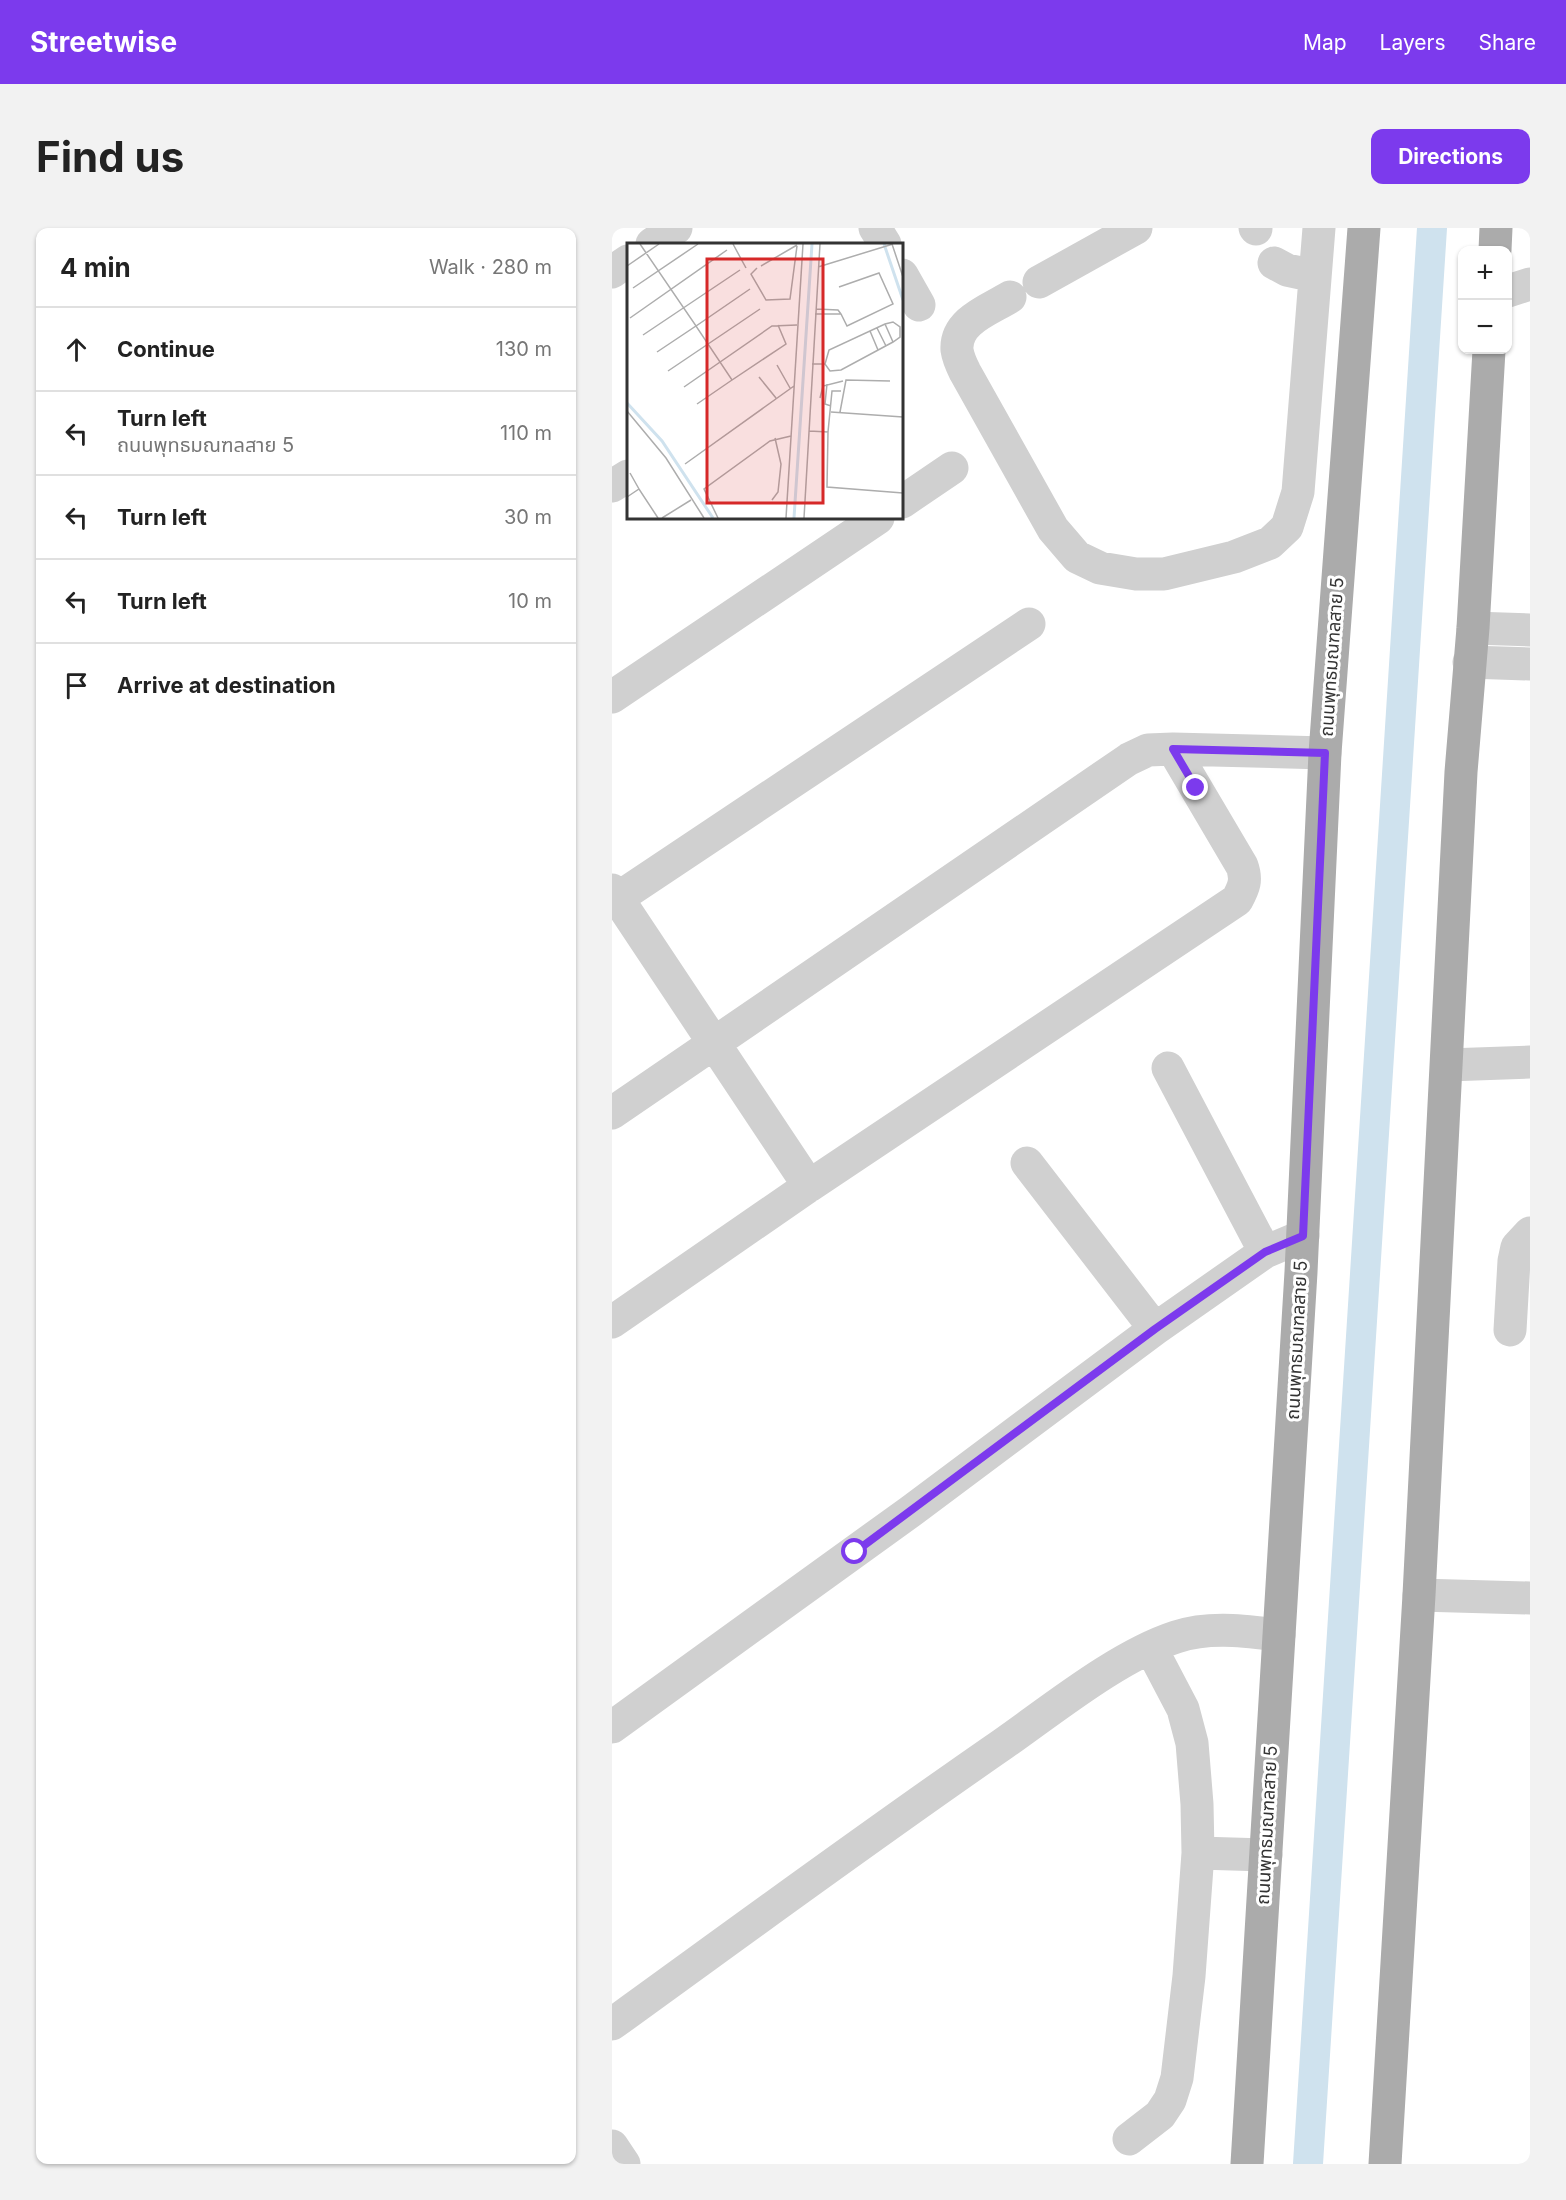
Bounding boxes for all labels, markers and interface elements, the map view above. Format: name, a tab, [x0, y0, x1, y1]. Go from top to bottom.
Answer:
text: Streetwise	[30, 25, 177, 59]
text: Map	[1303, 30, 1347, 55]
text: Layers	[1380, 30, 1446, 55]
text: Share	[1479, 30, 1536, 55]
button: Directions	[1371, 129, 1530, 184]
text: Find us	[36, 131, 184, 182]
inset map	[627, 243, 903, 519]
map controls	[1458, 246, 1512, 354]
button: +	[1458, 246, 1512, 300]
text: 4 min	[60, 252, 131, 283]
text: Walk · 280 m	[429, 255, 552, 279]
button: −	[1458, 300, 1512, 354]
icon: ahead	[60, 333, 93, 366]
text: Continue	[117, 336, 215, 362]
text: 130 m	[496, 337, 552, 361]
text: Turn left	[117, 405, 207, 431]
icon: left	[60, 417, 93, 450]
text: 110 m	[500, 421, 552, 445]
text: ถนนพุทธมณฑลสาย 5	[117, 433, 294, 457]
icon: left	[60, 501, 93, 534]
text: Turn left	[117, 504, 207, 530]
text: 30 m	[504, 505, 552, 529]
street label: ถนนพุทธมณฑลสาย 5	[1315, 577, 1349, 737]
icon: left	[60, 585, 93, 618]
text: Turn left	[117, 588, 207, 614]
text: 10 m	[508, 589, 552, 613]
icon: arrive	[60, 669, 93, 702]
text: Arrive at destination	[117, 672, 336, 698]
route end	[1182, 774, 1208, 800]
street label: ถนนพุทธมณฑลสาย 5	[1282, 1260, 1312, 1420]
route start	[841, 1538, 867, 1564]
street label: ถนนพุทธมณฑลสาย 5	[1252, 1745, 1282, 1905]

